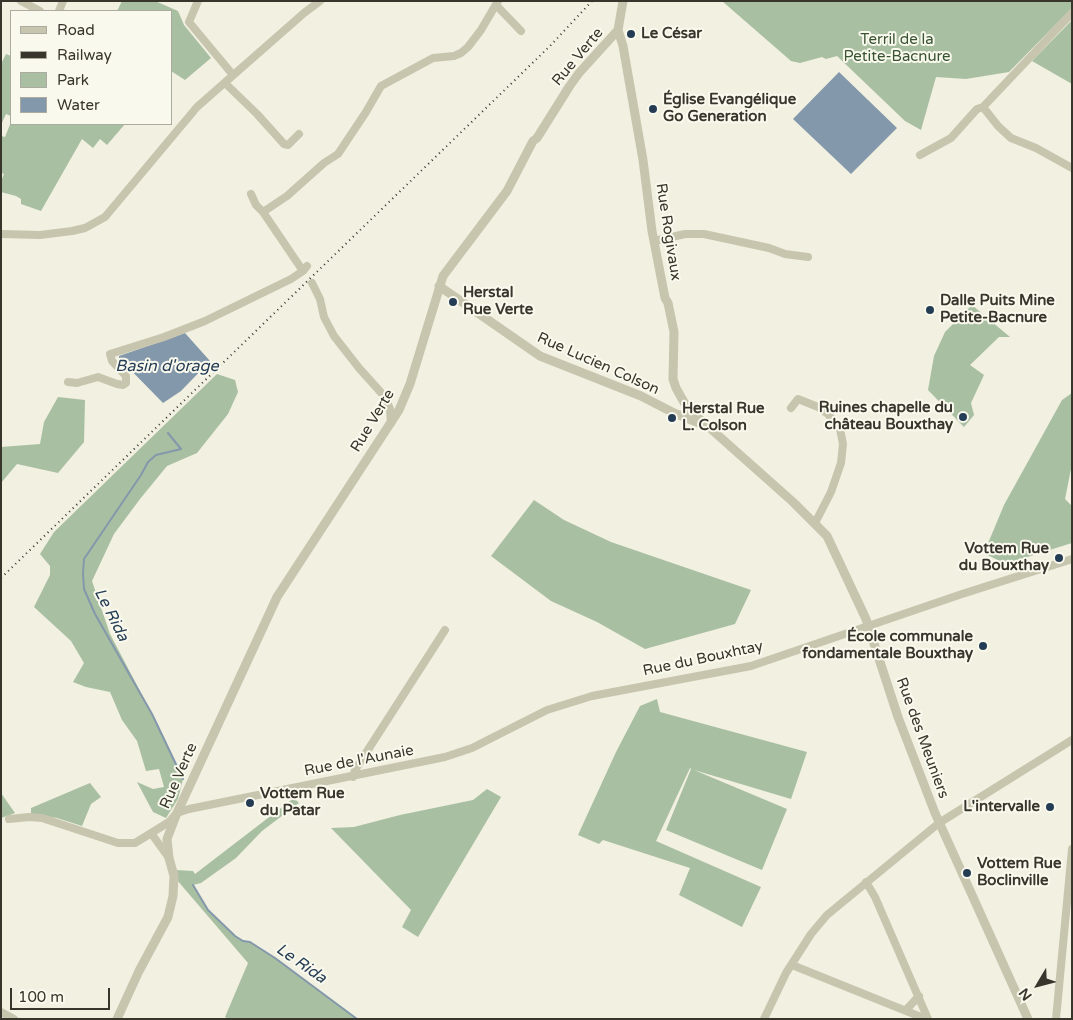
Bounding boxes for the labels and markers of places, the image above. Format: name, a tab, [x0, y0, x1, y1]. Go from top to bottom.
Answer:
place label: Le César	[641, 25, 702, 43]
marker: Le César	[625, 28, 637, 40]
place label: Église Evangélique Go Generation	[663, 91, 796, 126]
marker: Église Evangélique Go Generation	[647, 103, 659, 115]
place label: Herstal Rue Verte	[463, 284, 533, 319]
place label: Dalle Puits Mine Petite-Bacnure	[940, 292, 1055, 327]
marker: Herstal Rue Verte	[447, 296, 459, 308]
marker: Dalle Puits Mine Petite-Bacnure	[924, 304, 936, 316]
place label: Ruines chapelle du château Bouxthay	[819, 399, 953, 434]
place label: Herstal Rue L. Colson	[682, 400, 765, 435]
marker: Ruines chapelle du château Bouxthay	[957, 411, 969, 423]
marker: Herstal Rue L. Colson	[666, 412, 678, 424]
place label: Vottem Rue du Bouxthay	[959, 540, 1049, 575]
marker: Vottem Rue du Bouxthay	[1053, 552, 1065, 564]
place label: École communale fondamentale Bouxthay	[802, 628, 973, 663]
marker: École communale fondamentale Bouxthay	[977, 640, 989, 652]
place label: Vottem Rue du Patar	[260, 785, 344, 820]
marker: Vottem Rue du Patar	[244, 797, 256, 809]
place label: L'intervalle	[963, 798, 1040, 816]
marker: L'intervalle	[1044, 801, 1056, 813]
place label: Vottem Rue Boclinville	[977, 855, 1061, 890]
marker: Vottem Rue Boclinville	[961, 867, 973, 879]

